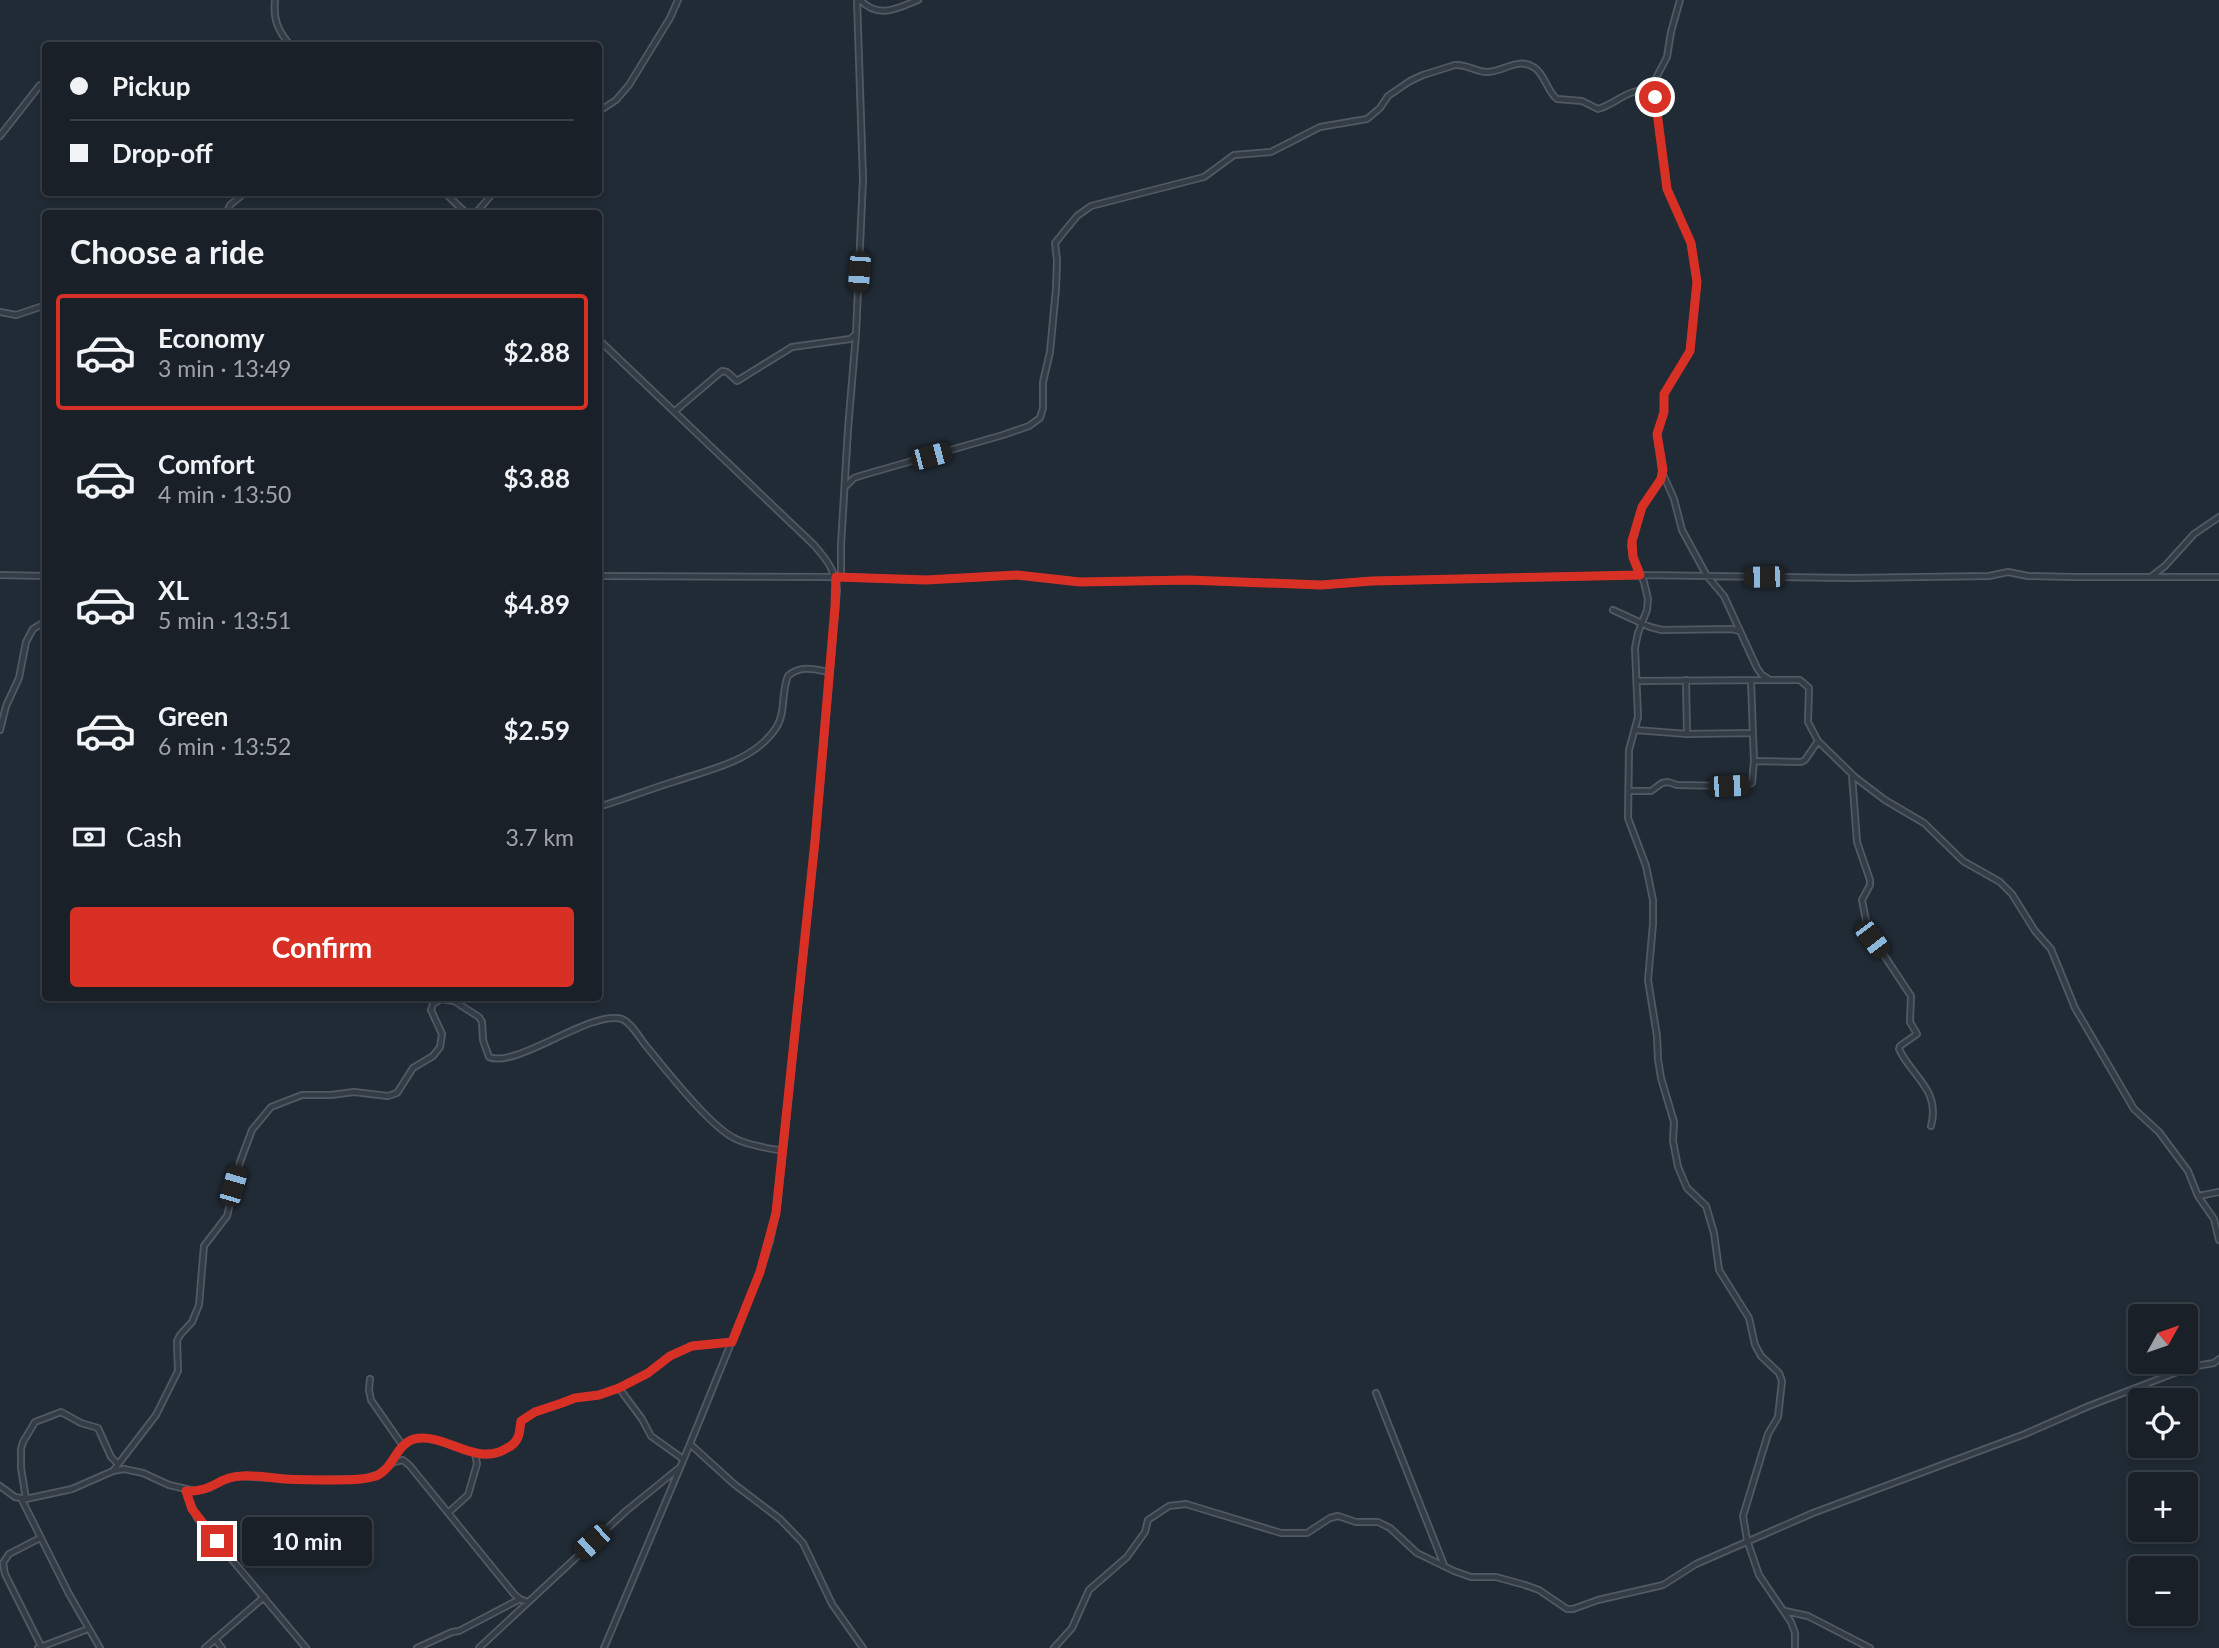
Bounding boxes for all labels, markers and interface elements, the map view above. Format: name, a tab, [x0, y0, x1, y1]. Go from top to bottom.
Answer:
text: Pickup	[112, 70, 191, 102]
route start	[1639, 81, 1671, 113]
text: Drop-off	[112, 137, 213, 169]
text: Choose a ride	[70, 232, 264, 271]
car	[848, 250, 871, 294]
icon: car	[74, 321, 137, 384]
text: Economy	[158, 322, 264, 354]
text: $2.88	[504, 336, 570, 368]
text: 3 min · 13:49	[158, 354, 291, 382]
car	[908, 440, 955, 472]
icon: car	[74, 447, 137, 510]
text: Comfort	[158, 448, 255, 480]
text: $3.88	[504, 462, 570, 494]
text: 4 min · 13:50	[158, 480, 291, 508]
car	[1743, 566, 1786, 588]
icon: car	[74, 573, 137, 636]
text: XL	[158, 574, 189, 606]
text: $4.89	[504, 588, 570, 620]
text: 5 min · 13:51	[158, 606, 291, 634]
icon: car	[74, 699, 137, 762]
text: Green	[158, 700, 228, 732]
text: $2.59	[504, 714, 570, 746]
text: 6 min · 13:52	[158, 732, 291, 760]
car	[1708, 775, 1751, 797]
icon: cash	[70, 818, 108, 856]
text: Cash	[126, 821, 182, 853]
text: 3.7 km	[505, 823, 574, 851]
button: Confirm	[70, 907, 574, 987]
car	[1851, 916, 1894, 962]
car	[218, 1163, 249, 1209]
north arrow	[2128, 1304, 2198, 1374]
map controls	[2128, 1304, 2198, 1626]
button: locate	[2128, 1388, 2198, 1458]
button: +	[2128, 1472, 2198, 1542]
callout: 10 min	[242, 1516, 371, 1566]
car	[570, 1520, 615, 1564]
route end	[201, 1525, 233, 1557]
text: 10 min	[272, 1527, 342, 1555]
button: −	[2128, 1556, 2198, 1626]

